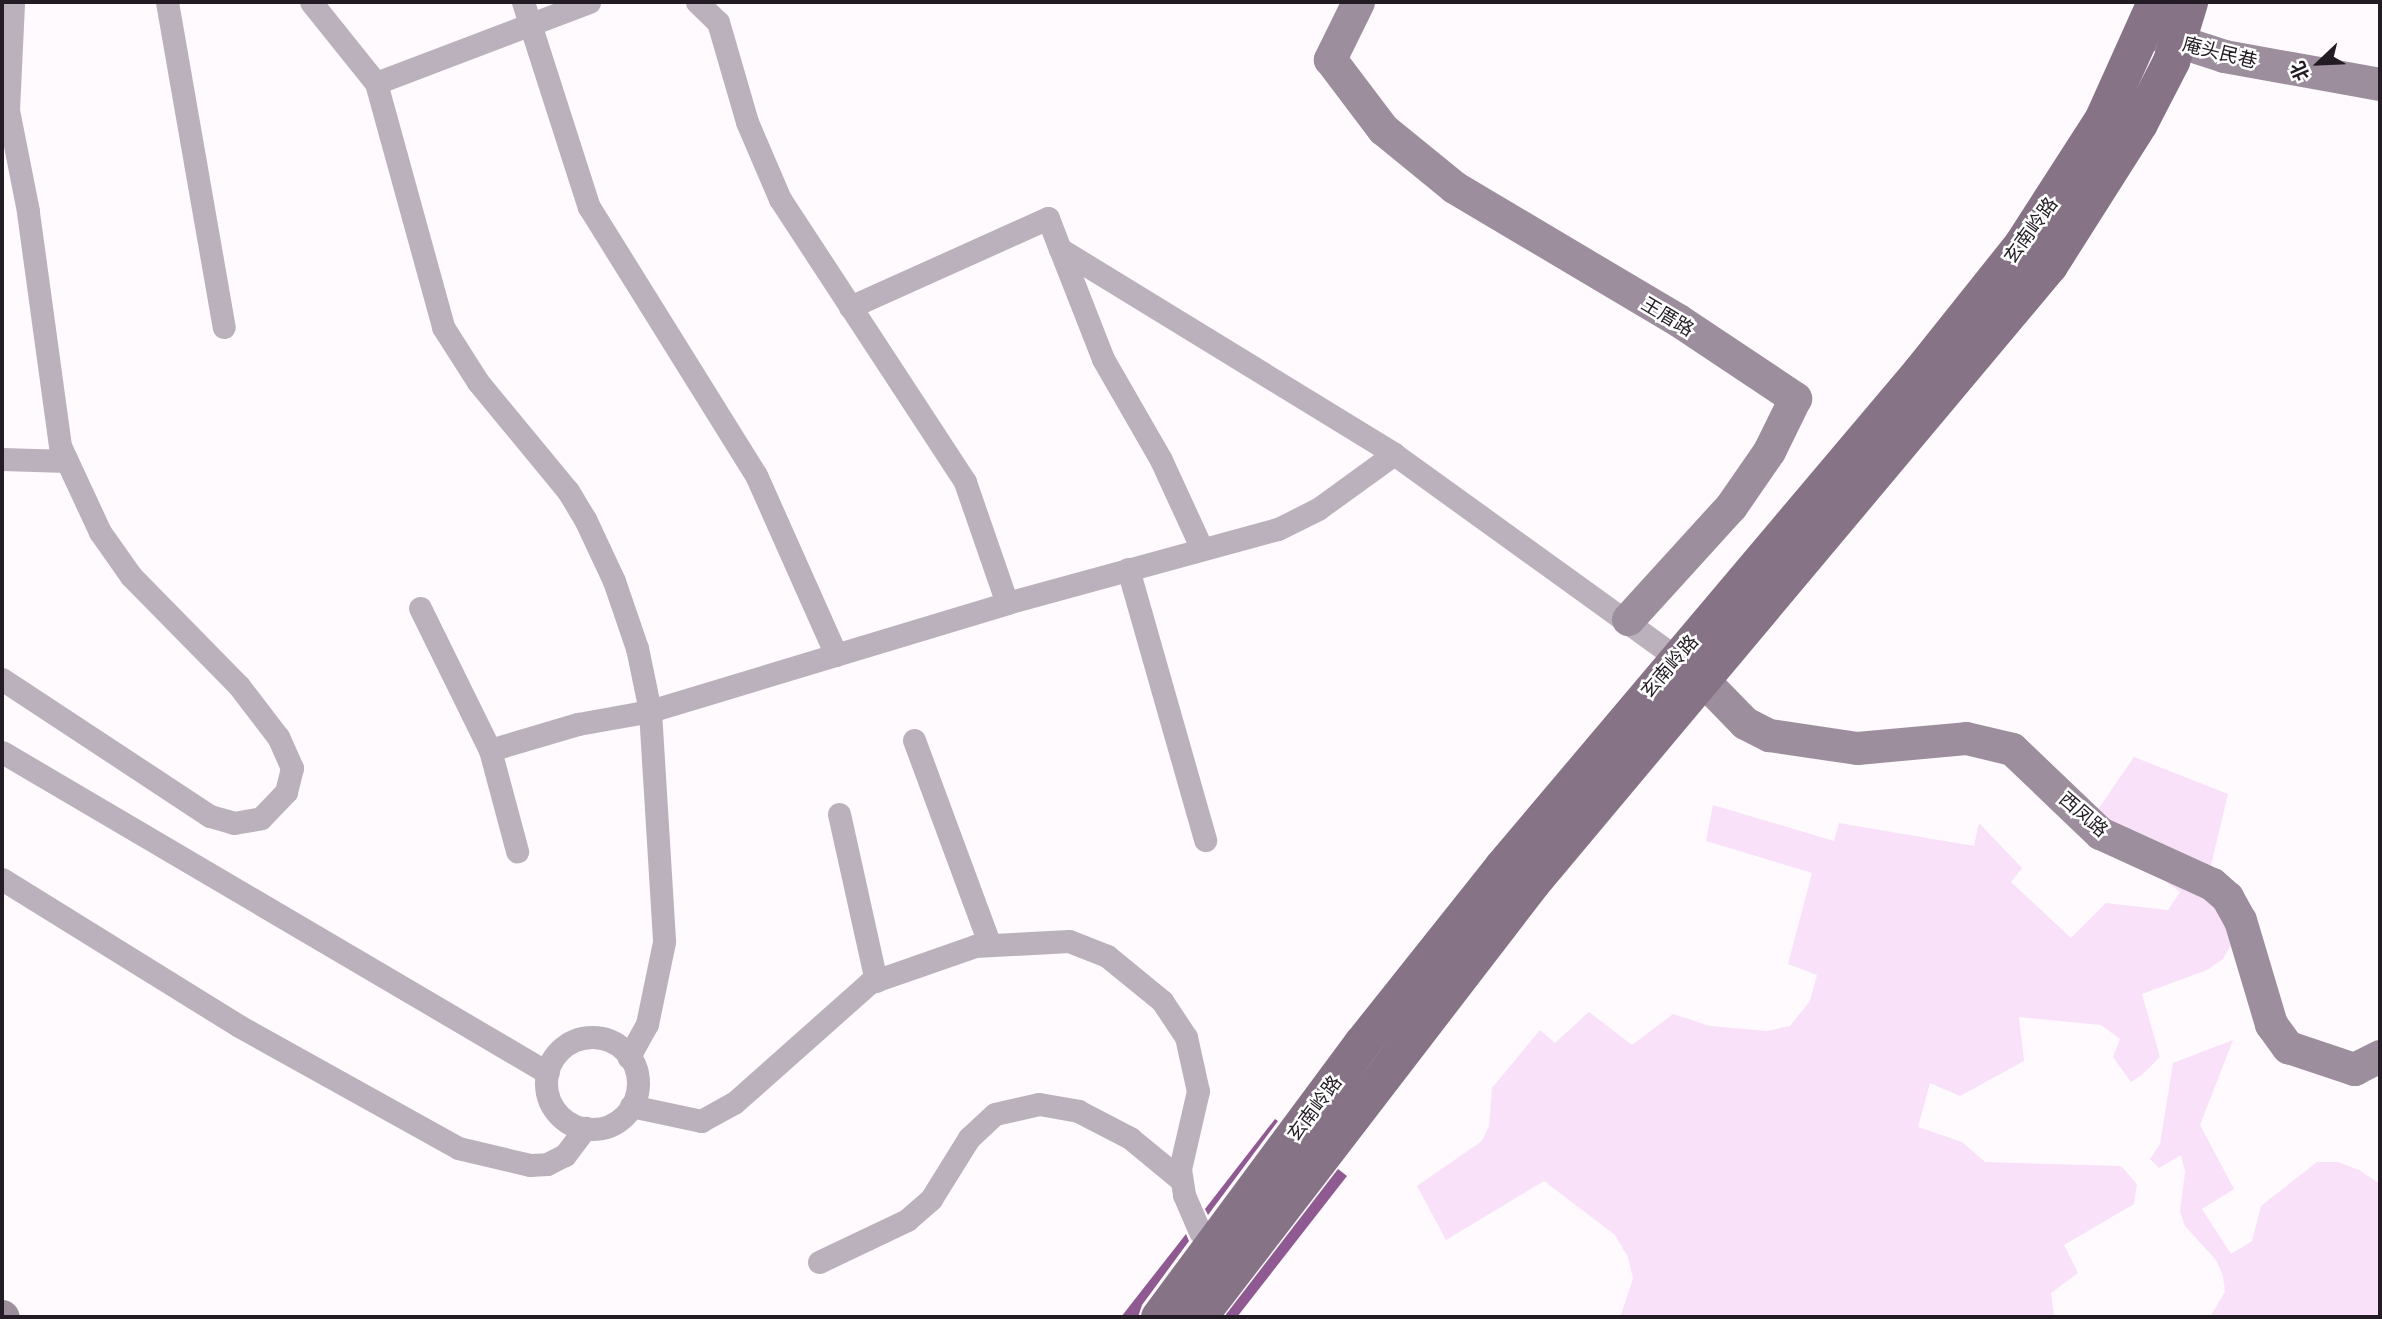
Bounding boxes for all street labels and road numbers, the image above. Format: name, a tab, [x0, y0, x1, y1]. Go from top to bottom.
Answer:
street label: 庵头民巷	[2180, 32, 2260, 72]
street label: 玄南岭路	[1998, 193, 2062, 267]
street label: 王厝路	[1638, 292, 1698, 340]
street label: 玄南岭路	[1635, 630, 1703, 702]
street label: 西凤路	[2055, 787, 2113, 841]
street label: 玄南岭路	[1282, 1071, 1346, 1145]

